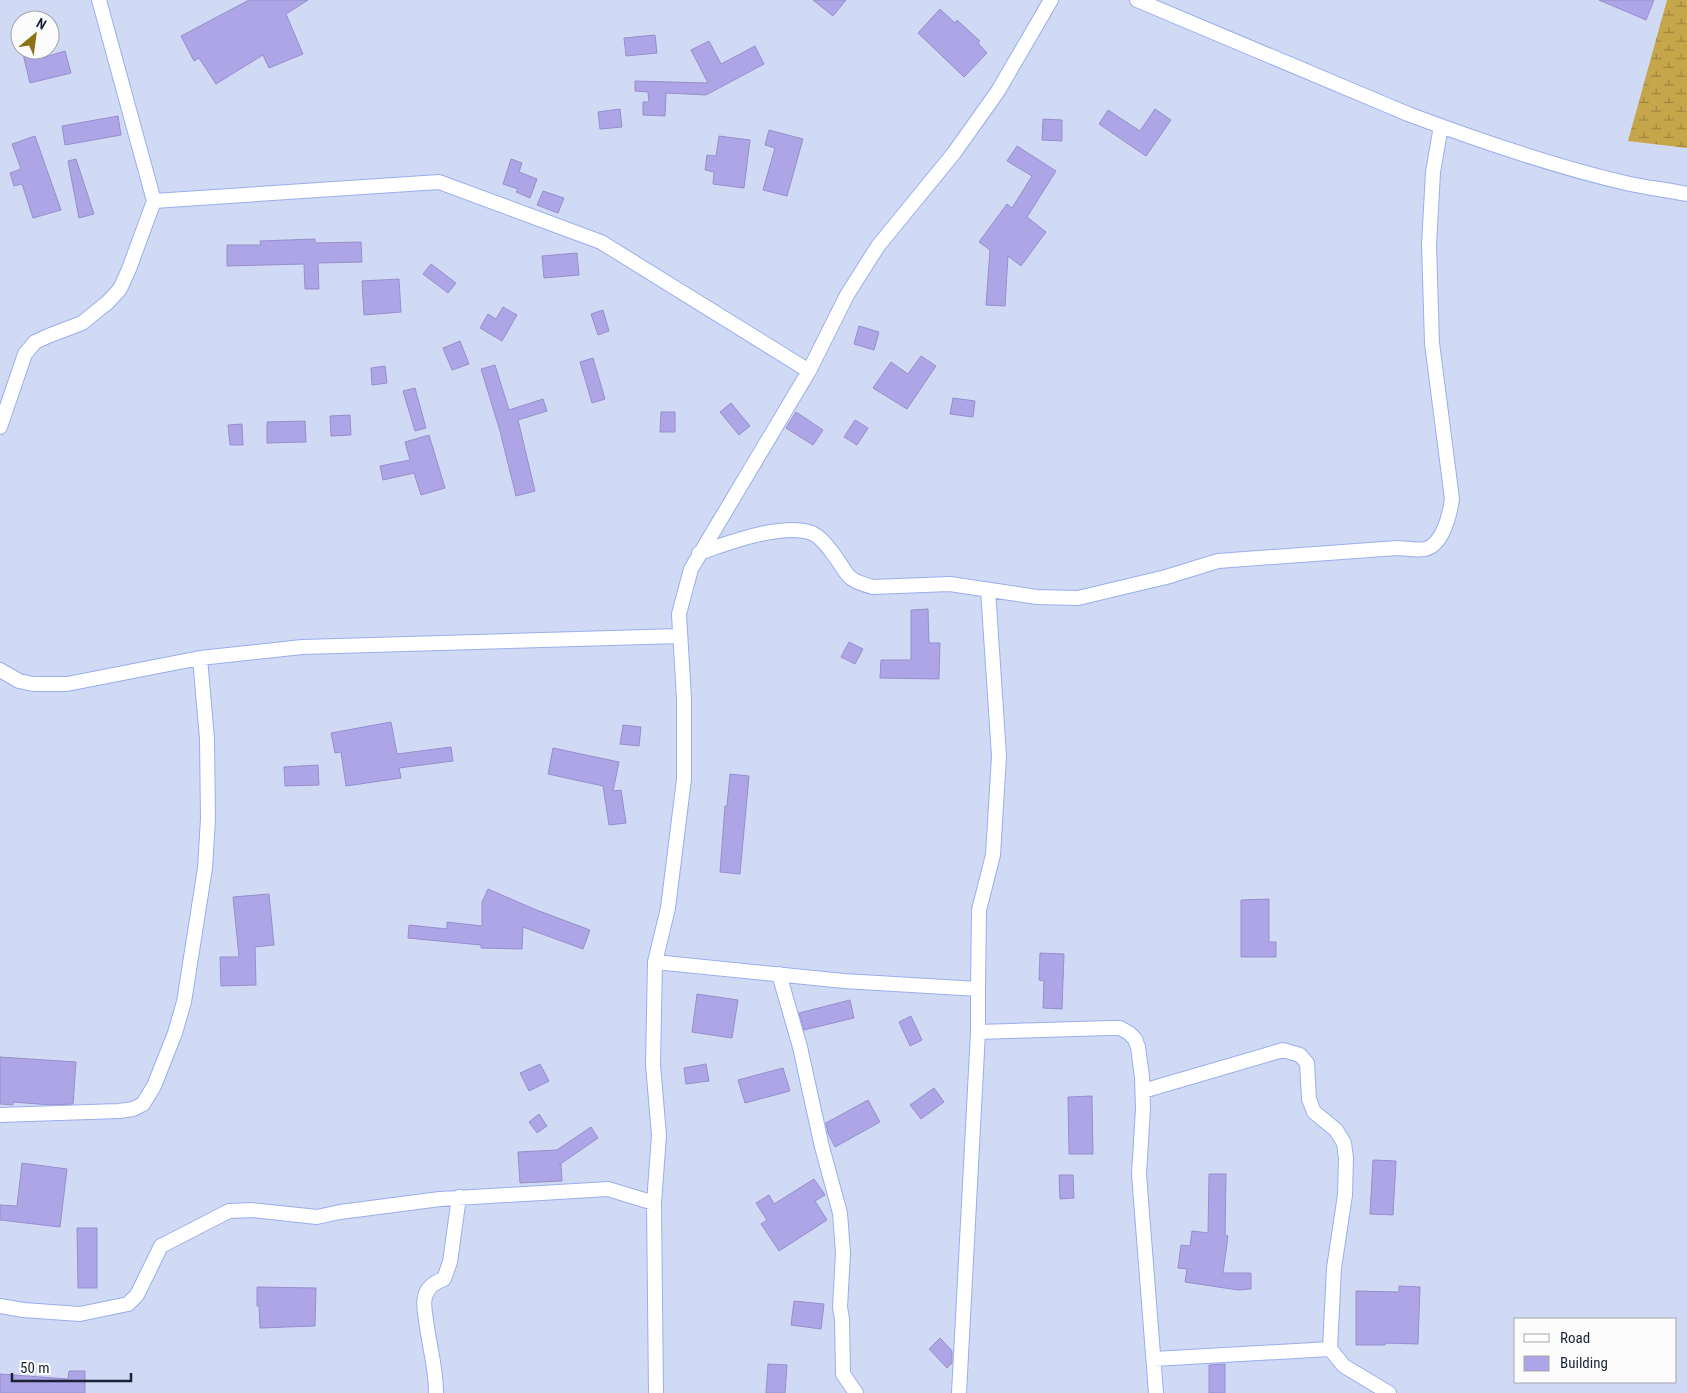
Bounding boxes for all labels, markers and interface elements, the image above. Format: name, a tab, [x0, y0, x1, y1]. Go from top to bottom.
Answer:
north arrow	[10, 10, 60, 60]
text: N	[34, 15, 49, 33]
legend	[1514, 1318, 1677, 1383]
text: Road	[1560, 1329, 1590, 1347]
scale bar	[12, 1350, 131, 1382]
text: Building	[1560, 1354, 1608, 1372]
text: 50 m	[20, 1359, 50, 1377]

